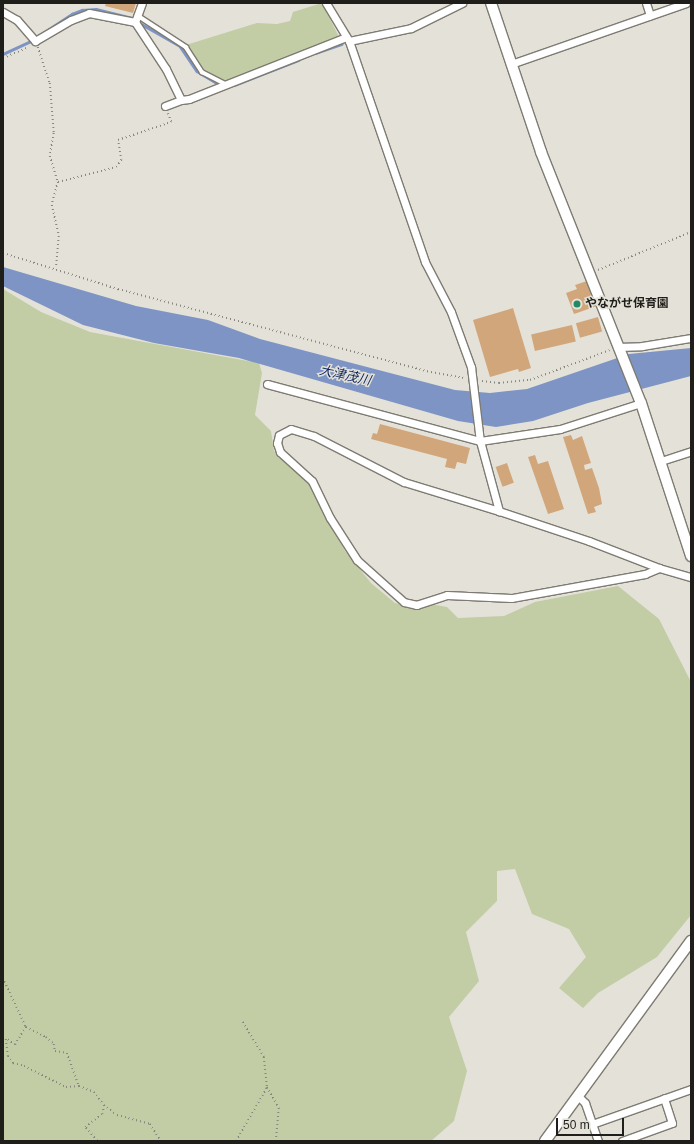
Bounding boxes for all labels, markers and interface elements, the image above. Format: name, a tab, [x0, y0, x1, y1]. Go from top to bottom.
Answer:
place label: やながせ保育園	[585, 297, 669, 311]
marker: やながせ保育園	[572, 299, 582, 309]
water label: 大津茂川	[318, 363, 372, 389]
scale bar	[558, 1110, 626, 1136]
text: 50 m	[563, 1118, 590, 1132]

